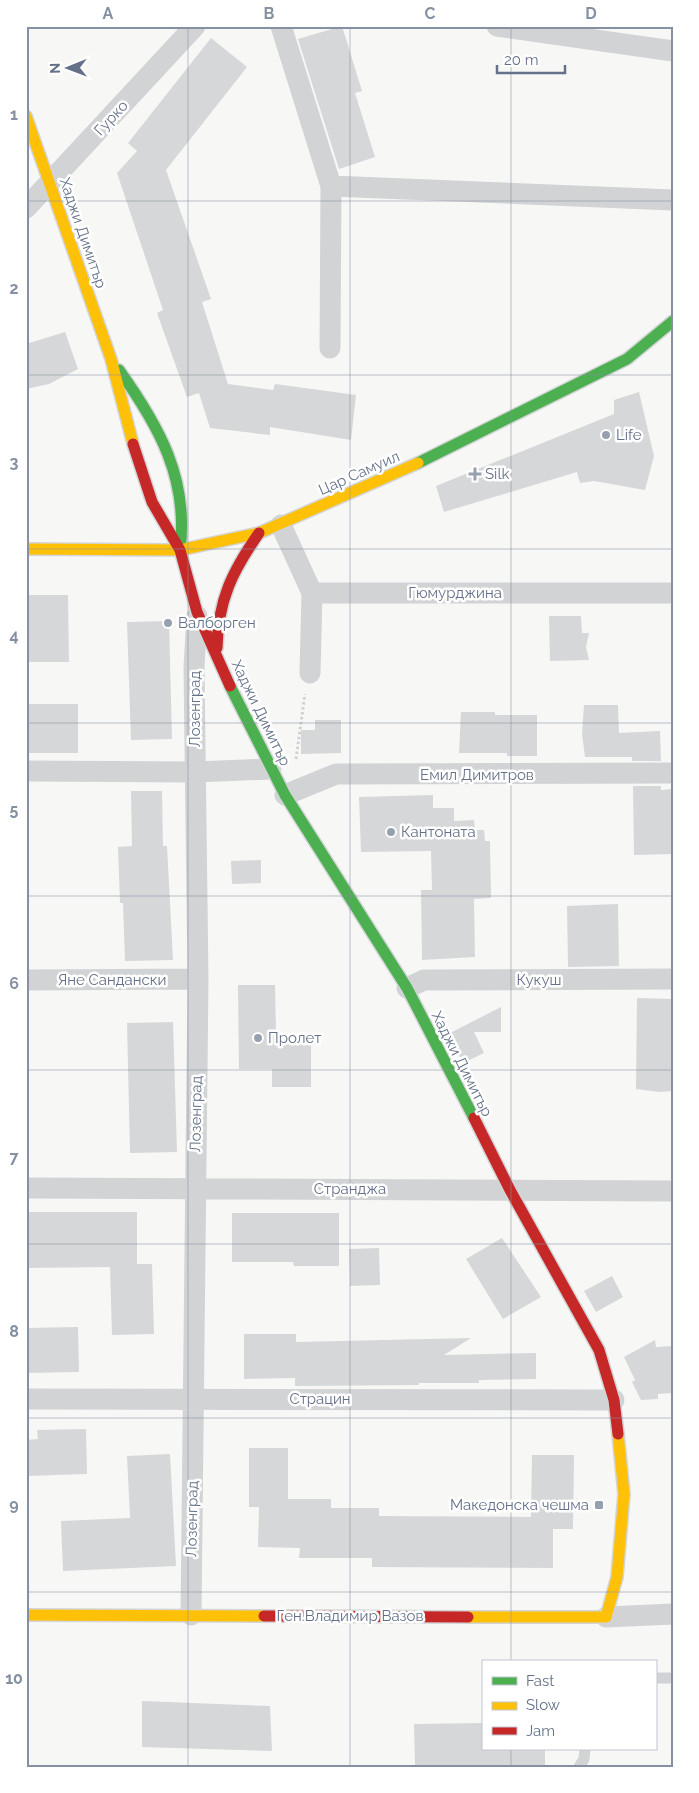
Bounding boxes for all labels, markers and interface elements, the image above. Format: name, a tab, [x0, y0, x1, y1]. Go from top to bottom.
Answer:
text: A	[103, 4, 114, 23]
text: B	[264, 4, 275, 23]
text: C	[425, 4, 436, 23]
text: D	[585, 4, 597, 23]
north arrow	[42, 42, 92, 92]
scale bar	[497, 42, 564, 74]
text: 20 m	[504, 51, 539, 69]
text: N	[47, 63, 63, 74]
street label: Гурко	[90, 97, 132, 139]
text: 1	[10, 105, 18, 124]
street label: Хаджи Димитър	[56, 175, 110, 291]
text: 2	[9, 279, 19, 298]
place label: Life	[616, 426, 642, 444]
marker: Life	[600, 429, 612, 441]
street label: Цар Самуил	[316, 447, 402, 499]
text: 3	[10, 453, 19, 472]
place label: Silk	[485, 465, 509, 483]
marker: Silk	[469, 468, 481, 480]
street label: Гюмурджина	[408, 584, 502, 602]
place label: Валборген	[178, 614, 256, 632]
marker: Валборген	[162, 617, 174, 629]
text: 4	[9, 626, 19, 645]
street label: Хаджи Димитър	[228, 657, 294, 769]
street label: Лозенград	[186, 670, 204, 747]
street label: Емил Димитров	[420, 766, 534, 784]
text: 5	[10, 800, 19, 819]
place label: Кантоната	[401, 823, 476, 841]
marker: Кантоната	[385, 826, 397, 838]
street label: Яне Сандански	[58, 971, 166, 989]
street label: Кукуш	[516, 971, 562, 989]
text: 6	[9, 974, 19, 993]
street label: Хаджи Димитър	[428, 1008, 496, 1120]
place label: Пролет	[268, 1029, 321, 1047]
marker: Пролет	[252, 1032, 264, 1044]
street label: Лозенград	[186, 1075, 206, 1152]
text: 7	[10, 1148, 19, 1167]
street label: Странджа	[314, 1180, 386, 1198]
text: 8	[9, 1322, 19, 1341]
street label: Страцин	[289, 1390, 351, 1408]
street label: Лозенград	[182, 1480, 202, 1557]
text: 9	[9, 1495, 19, 1514]
place label: Македонска чешма	[450, 1496, 589, 1514]
marker: Македонска чешма	[593, 1499, 605, 1511]
street label: Ген.Владимир Вазов	[277, 1607, 423, 1625]
legend	[482, 1660, 656, 1750]
text: 10	[5, 1669, 23, 1688]
text: Fast	[526, 1672, 554, 1690]
text: Slow	[526, 1696, 560, 1714]
text: Jam	[526, 1722, 555, 1740]

